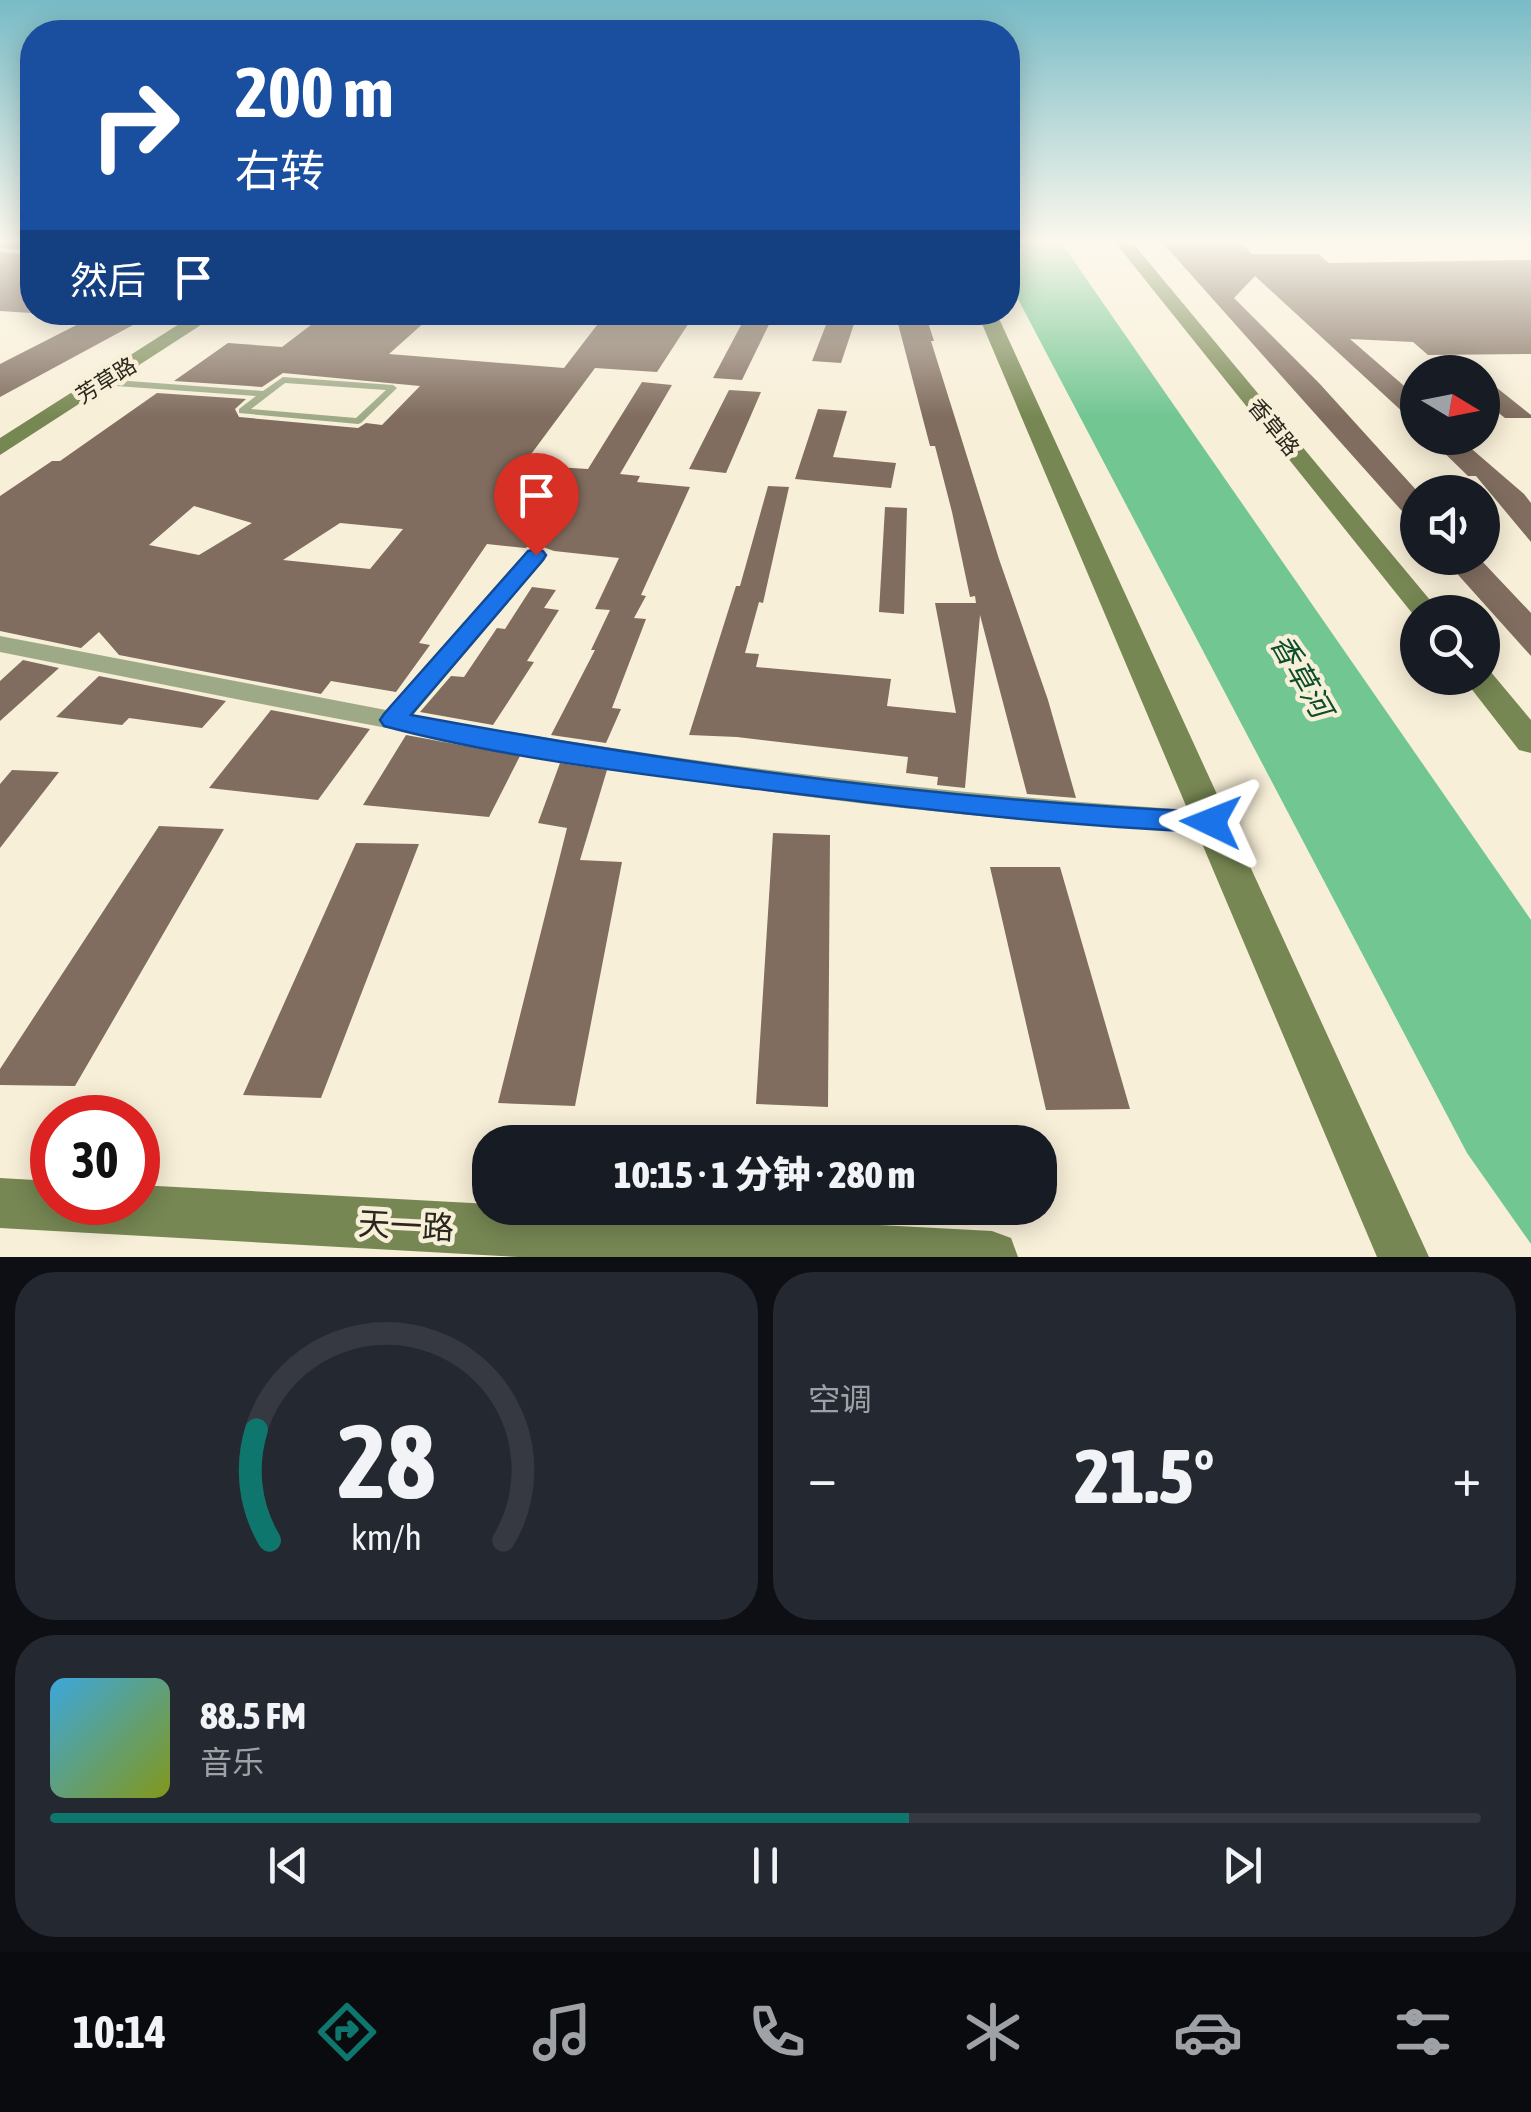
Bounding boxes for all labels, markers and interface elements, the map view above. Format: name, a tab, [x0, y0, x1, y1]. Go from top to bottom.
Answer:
text: 200 m	[235, 52, 394, 132]
icon: right	[70, 60, 200, 190]
text: 右转	[235, 145, 325, 197]
icon: arrive	[166, 250, 221, 305]
text: 然后	[70, 259, 146, 302]
street label: 芳草路	[71, 351, 141, 409]
north arrow	[1400, 355, 1500, 455]
map controls	[1400, 355, 1500, 695]
street label: 香草路	[1243, 393, 1305, 461]
pin	[494, 453, 579, 556]
icon: arrive	[509, 468, 564, 523]
button: sound	[1400, 475, 1500, 575]
button: search	[1400, 595, 1500, 695]
water label: 香草河	[1265, 628, 1342, 727]
position arrow	[1159, 770, 1263, 874]
speed limit sign: 30	[30, 1095, 160, 1225]
text: 10:15 · 1 分钟 · 280 m	[614, 1153, 915, 1196]
street label: 天一路	[357, 1205, 455, 1246]
text: 空调	[808, 1381, 872, 1418]
text: 28	[338, 1401, 435, 1520]
text: 21.5°	[1075, 1433, 1214, 1519]
text: −	[808, 1445, 837, 1508]
text: +	[1452, 1445, 1481, 1508]
text: km/h	[351, 1517, 422, 1558]
text: 88.5 FM	[200, 1694, 306, 1737]
text: 音乐	[200, 1744, 264, 1781]
icon: previous	[261, 1838, 316, 1893]
icon: pause	[738, 1838, 793, 1893]
icon: next	[1215, 1838, 1270, 1893]
icon: directions	[312, 1997, 382, 2067]
icon: music	[527, 1997, 597, 2067]
icon: phone	[742, 1997, 812, 2067]
icon: climate	[958, 1997, 1028, 2067]
icon: car	[1173, 1997, 1243, 2067]
icon: filters	[1388, 1997, 1458, 2067]
text: 10:14	[73, 2006, 166, 2058]

